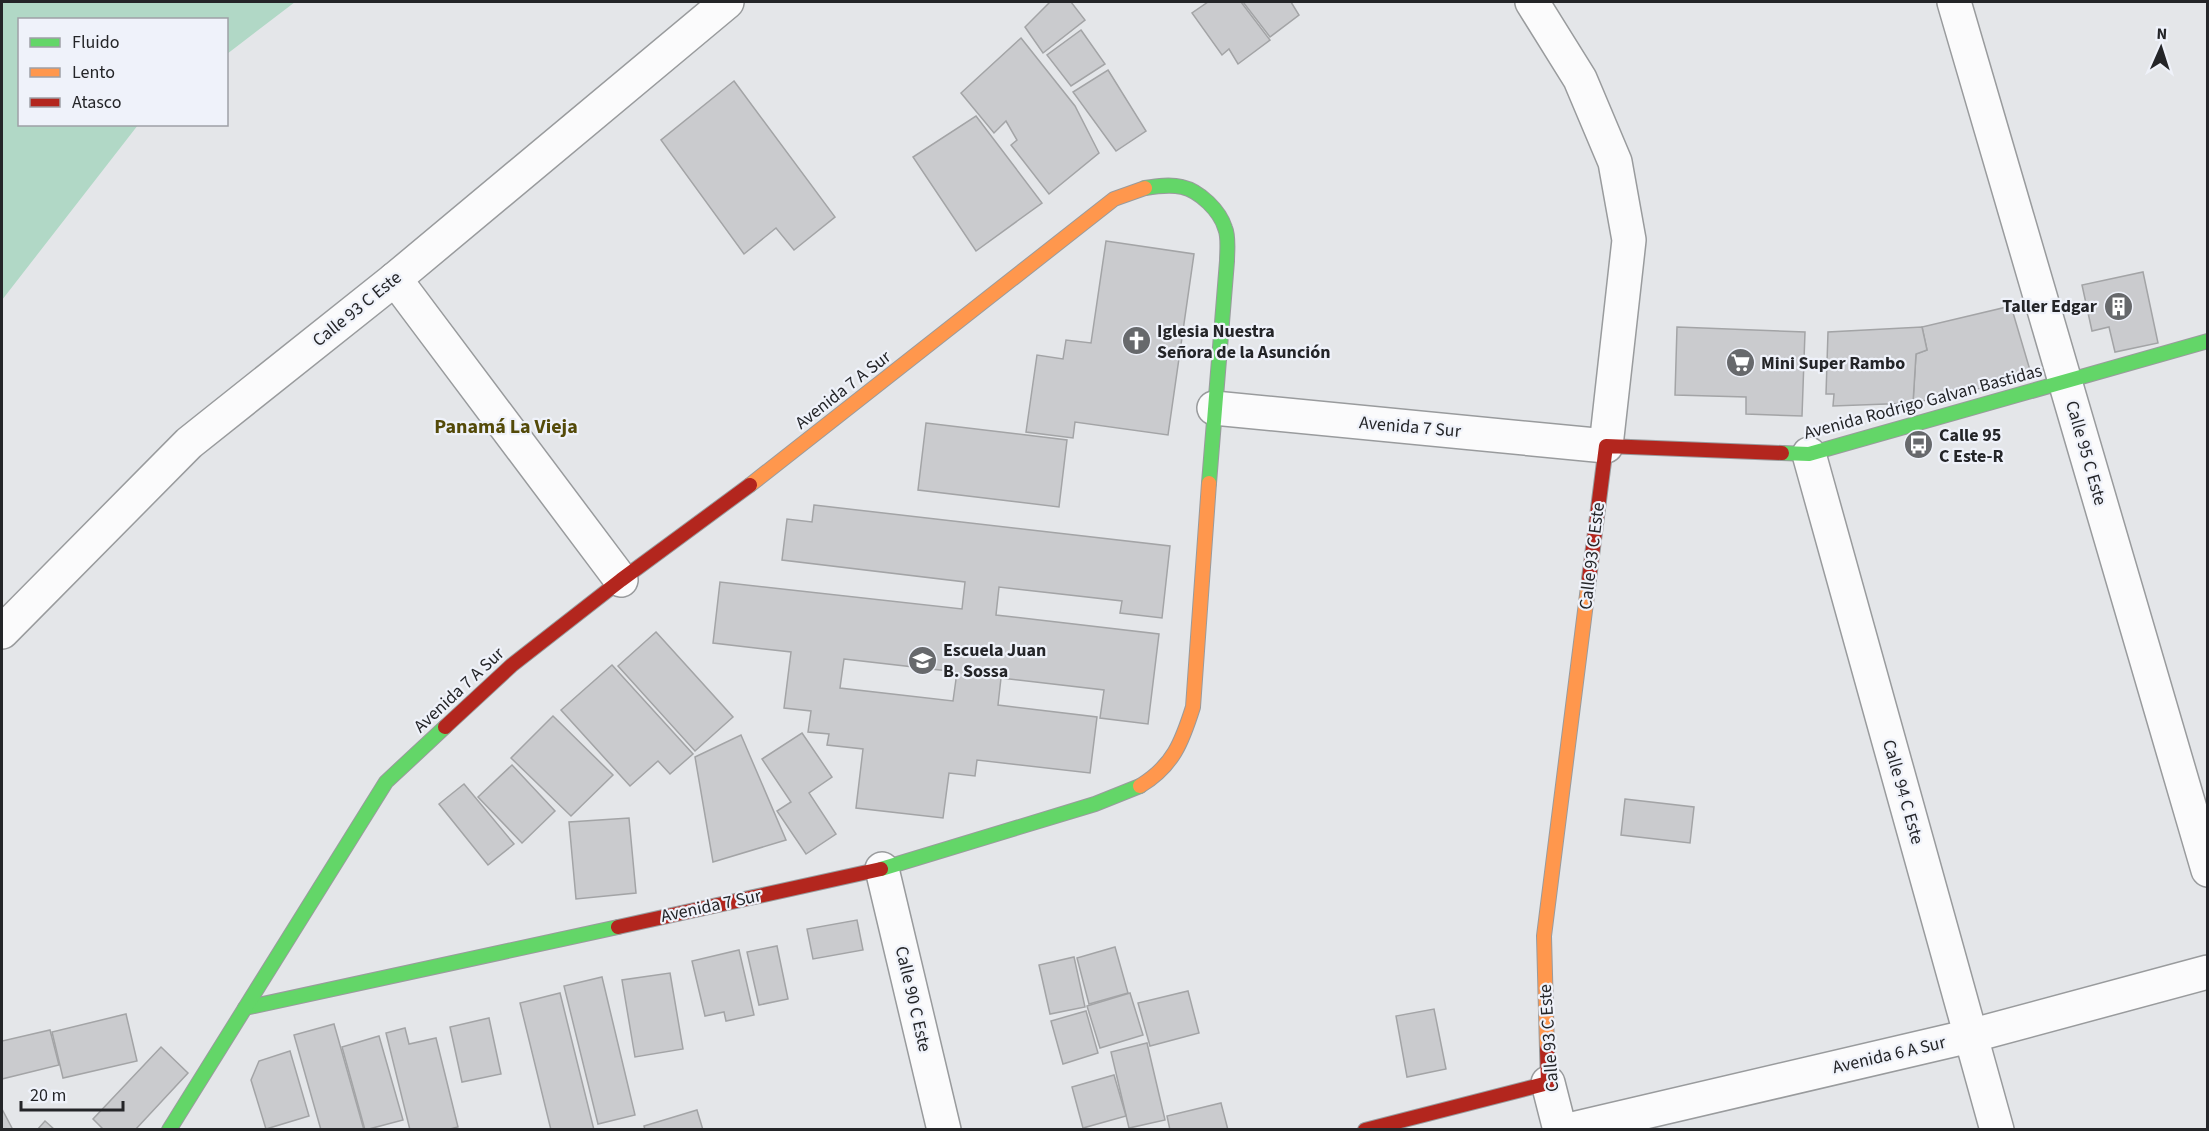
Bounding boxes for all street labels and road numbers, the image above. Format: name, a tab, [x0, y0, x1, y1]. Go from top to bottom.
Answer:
street label: Calle 93 C Este	[307, 265, 407, 353]
street label: Avenida 7 A Sur	[790, 344, 897, 435]
street label: Avenida Rodrigo Galvan Bastidas	[1801, 358, 2045, 446]
street label: Calle 95 C Este	[2059, 398, 2113, 508]
street label: Avenida 7 Sur	[1358, 410, 1463, 444]
street label: Calle 93 C Este	[1573, 501, 1611, 611]
street label: Avenida 7 A Sur	[408, 641, 510, 739]
street label: Calle 94 C Este	[1876, 737, 1930, 847]
street label: Avenida 7 Sur	[658, 883, 764, 929]
street label: Calle 90 C Este	[889, 944, 937, 1054]
street label: Calle 93 C Este	[1533, 983, 1565, 1093]
street label: Avenida 6 A Sur	[1830, 1030, 1949, 1080]

